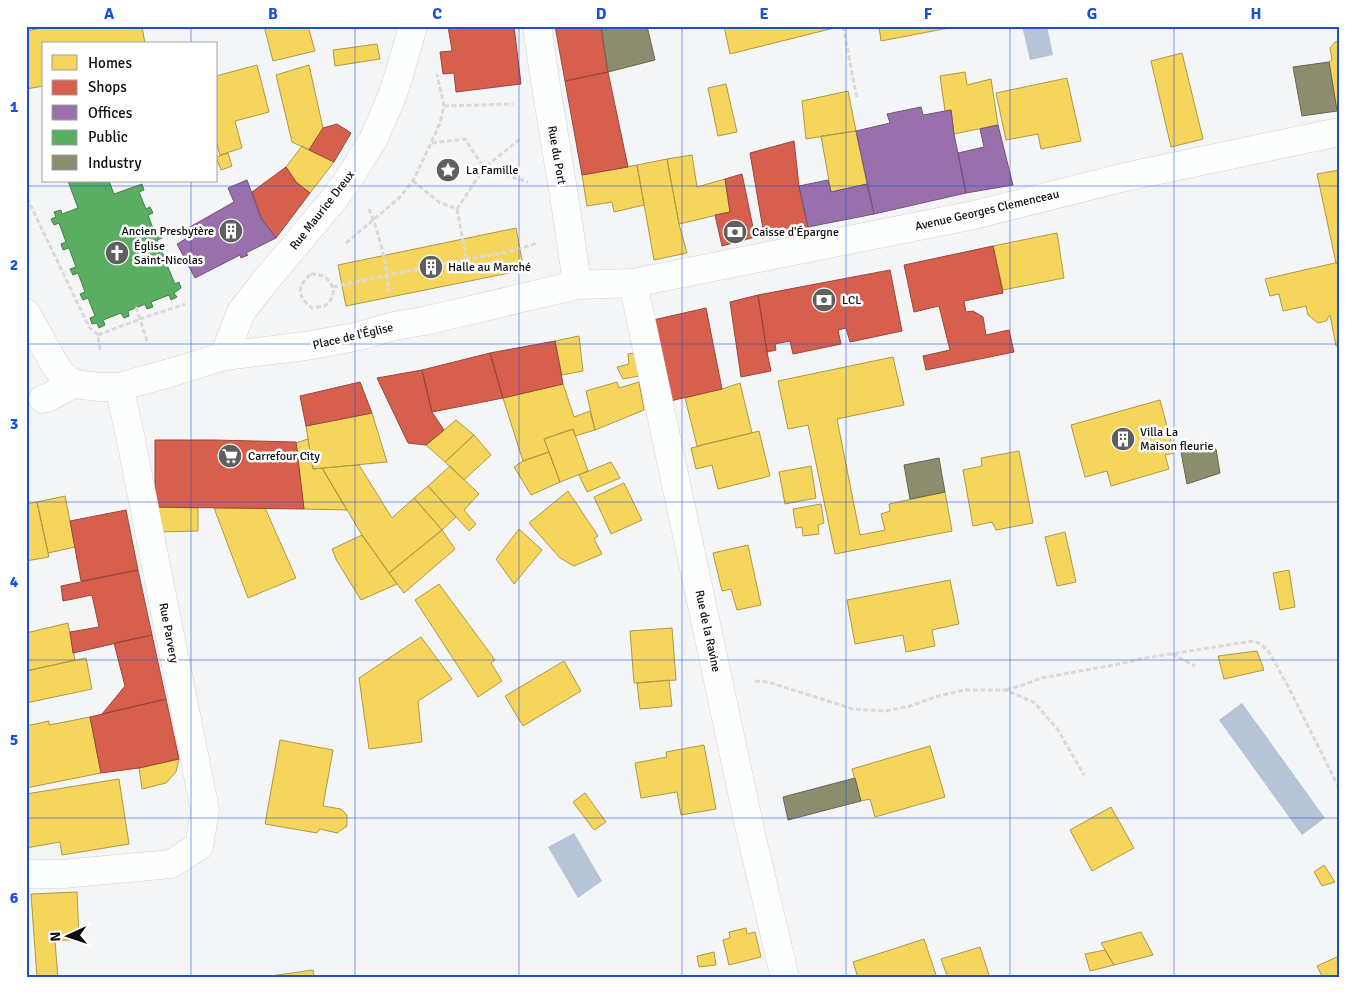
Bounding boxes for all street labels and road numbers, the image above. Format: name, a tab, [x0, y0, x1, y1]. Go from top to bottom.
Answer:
street label: Rue du Port	[544, 125, 569, 186]
street label: Rue Maurice Dreux	[287, 167, 358, 253]
street label: Avenue Georges Clemenceau	[913, 187, 1061, 234]
street label: Place de l'Église	[311, 320, 395, 353]
street label: Rue de la Ravine	[691, 589, 724, 674]
street label: Rue Parvery	[155, 602, 182, 665]

